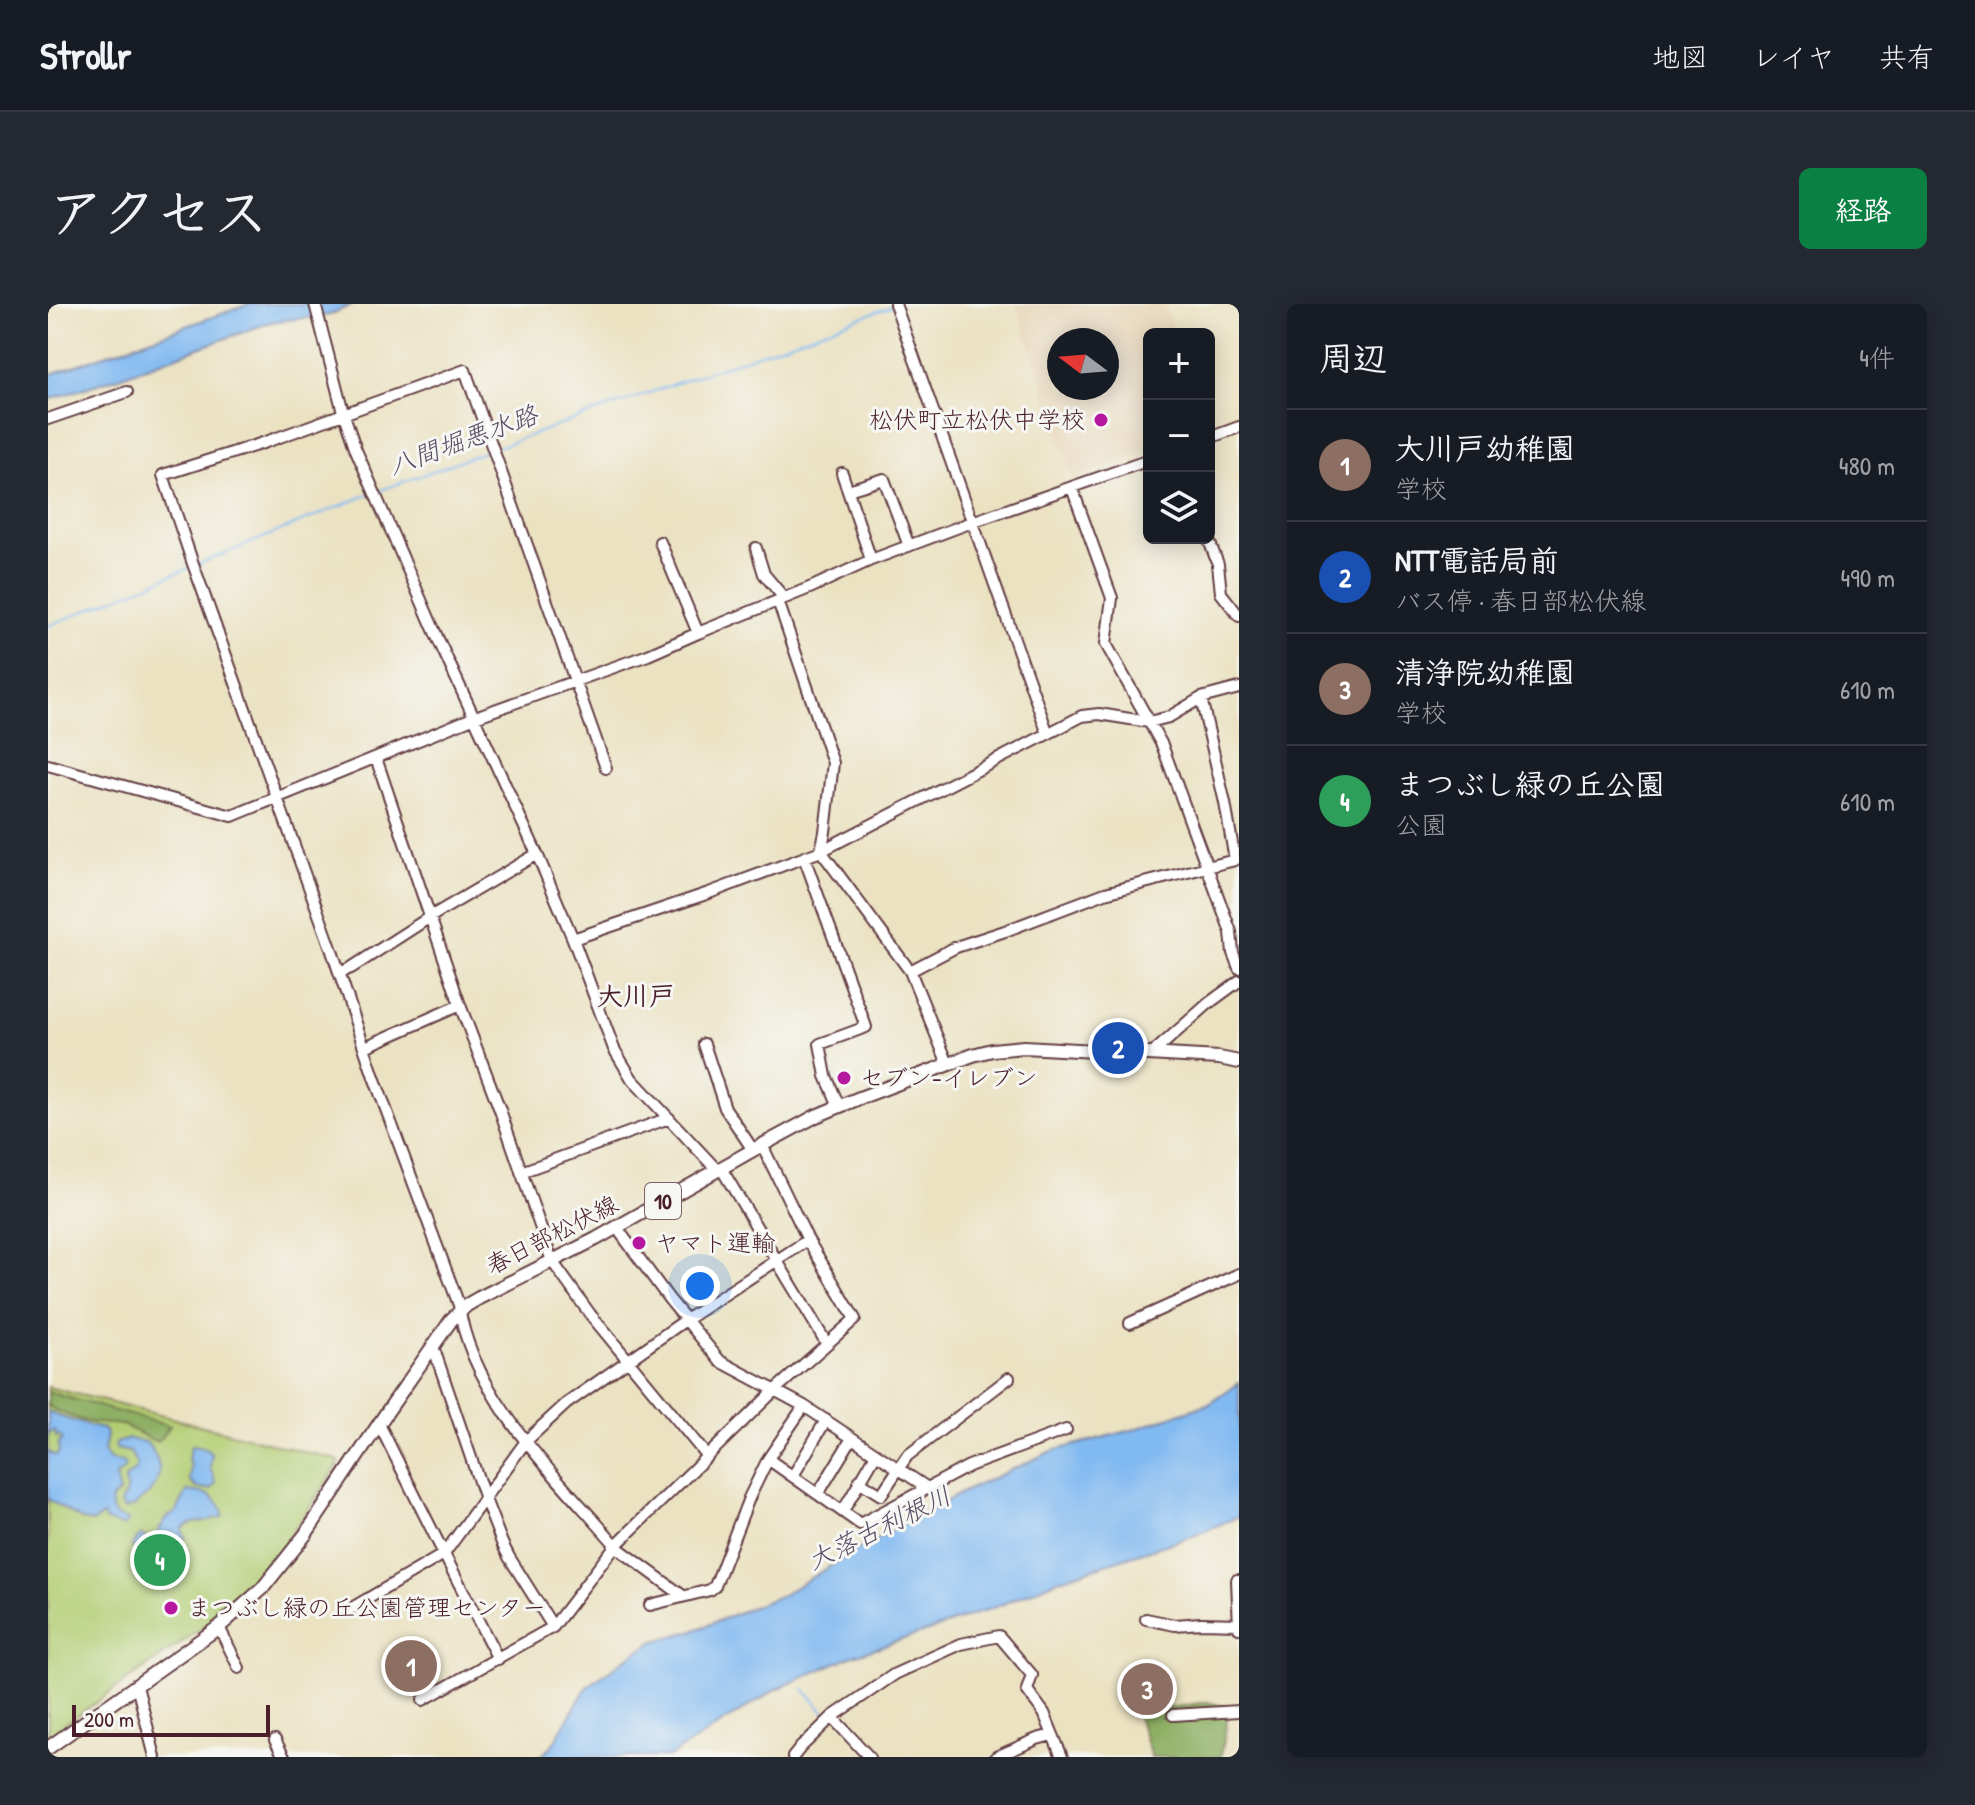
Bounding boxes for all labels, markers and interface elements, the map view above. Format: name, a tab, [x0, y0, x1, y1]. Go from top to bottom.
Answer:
text: Strollr	[40, 29, 131, 81]
text: 地図	[1652, 38, 1708, 76]
text: レイヤ	[1752, 38, 1835, 76]
text: 共有	[1879, 38, 1935, 76]
button: 経路	[1799, 168, 1927, 249]
text: アクセス	[48, 174, 269, 249]
north arrow	[1047, 328, 1119, 400]
map controls	[1143, 328, 1215, 544]
button: +	[1143, 328, 1215, 400]
text: 周辺	[1319, 335, 1387, 381]
text: 4件	[1859, 340, 1895, 375]
water label: 八間堀悪水路	[384, 396, 544, 483]
button: −	[1143, 400, 1215, 472]
place label: 松伏町立松伏中学校	[869, 403, 1085, 435]
marker: 松伏町立松伏中学校	[1092, 411, 1110, 429]
text: 大川戸幼稚園	[1395, 428, 1575, 468]
text: 1	[1340, 448, 1350, 483]
text: 480 m	[1839, 448, 1895, 483]
text: 学校	[1395, 471, 1447, 506]
button: layers	[1143, 472, 1215, 544]
text: NTT電話局前	[1395, 540, 1559, 580]
text: 2	[1339, 560, 1351, 595]
text: 490 m	[1840, 560, 1895, 595]
text: バス停 · 春日部松伏線	[1395, 583, 1646, 618]
text: 清浄院幼稚園	[1395, 652, 1575, 692]
text: 3	[1339, 672, 1351, 707]
text: 610 m	[1840, 672, 1895, 707]
text: 学校	[1395, 695, 1447, 730]
text: まつぶし緑の丘公園	[1395, 764, 1665, 804]
text: 4	[1340, 784, 1350, 819]
text: 610 m	[1840, 784, 1895, 819]
text: 公園	[1395, 807, 1447, 842]
district label: 大川戸	[597, 978, 675, 1013]
pin: 2	[1092, 1018, 1144, 1078]
place label: セブン-イレブン	[860, 1061, 1038, 1093]
marker: セブン-イレブン	[835, 1069, 853, 1087]
road number: 10	[645, 1183, 681, 1219]
street label: 春日部松伏線	[480, 1187, 623, 1281]
place label: ヤマト運輸	[655, 1226, 775, 1258]
marker: ヤマト運輸	[630, 1234, 648, 1252]
your location	[680, 1266, 720, 1306]
water label: 大落古利根川	[801, 1478, 957, 1577]
pin: 4	[134, 1530, 186, 1590]
place label: まつぶし緑の丘公園管理センター	[187, 1591, 546, 1623]
marker: まつぶし緑の丘公園管理センター	[162, 1599, 180, 1617]
pin: 1	[385, 1636, 437, 1696]
pin: 3	[1121, 1659, 1173, 1719]
scale bar	[72, 1701, 270, 1737]
text: 200 m	[84, 1704, 134, 1734]

